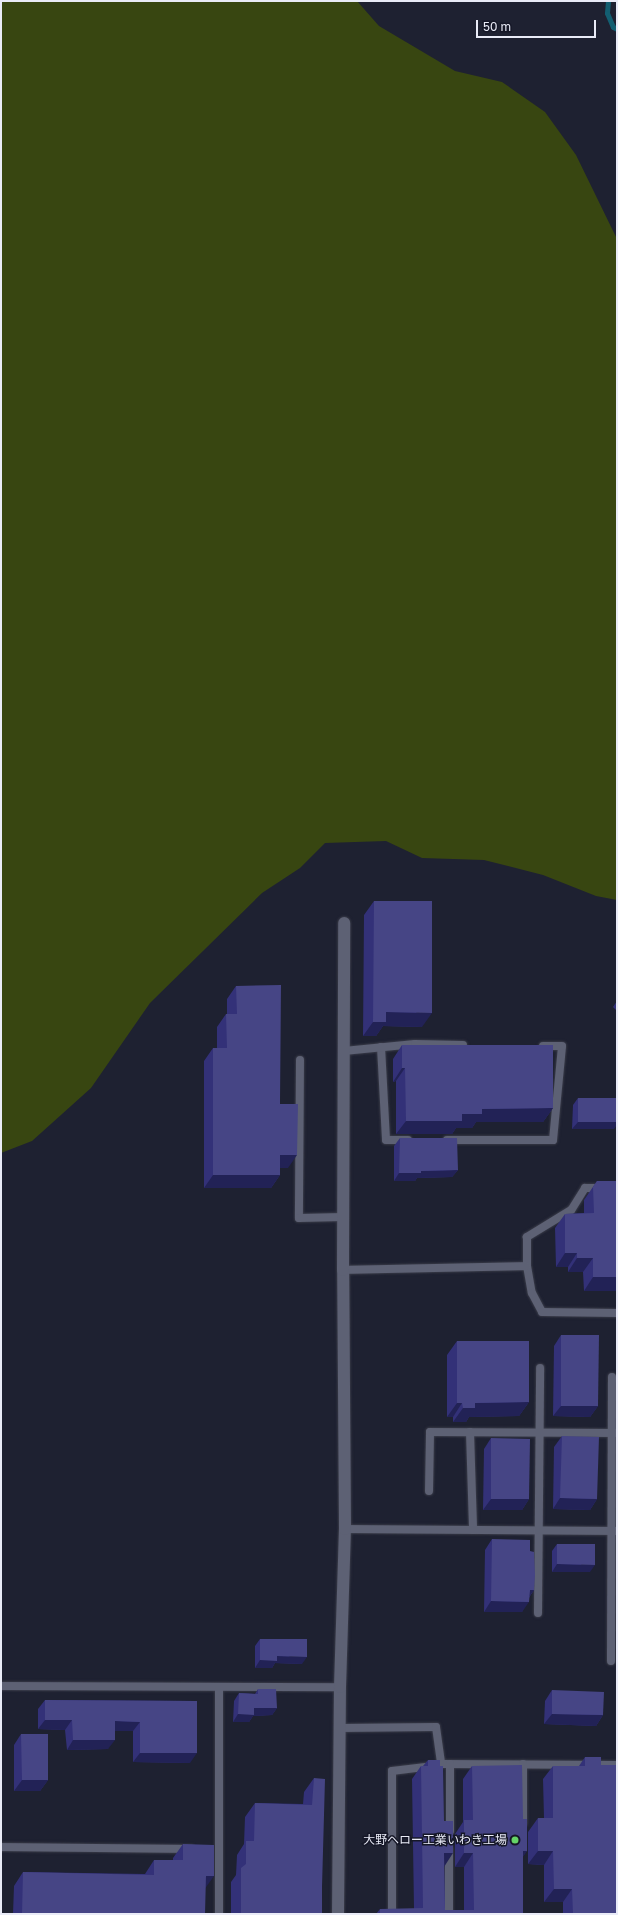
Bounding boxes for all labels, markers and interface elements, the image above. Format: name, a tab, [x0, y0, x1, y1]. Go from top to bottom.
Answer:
scale bar	[478, 12, 598, 38]
text: 50 m	[483, 19, 511, 34]
place label: 大野ヘロー工業いわき工場	[363, 1833, 507, 1847]
marker: 大野ヘロー工業いわき工場	[510, 1835, 520, 1845]

